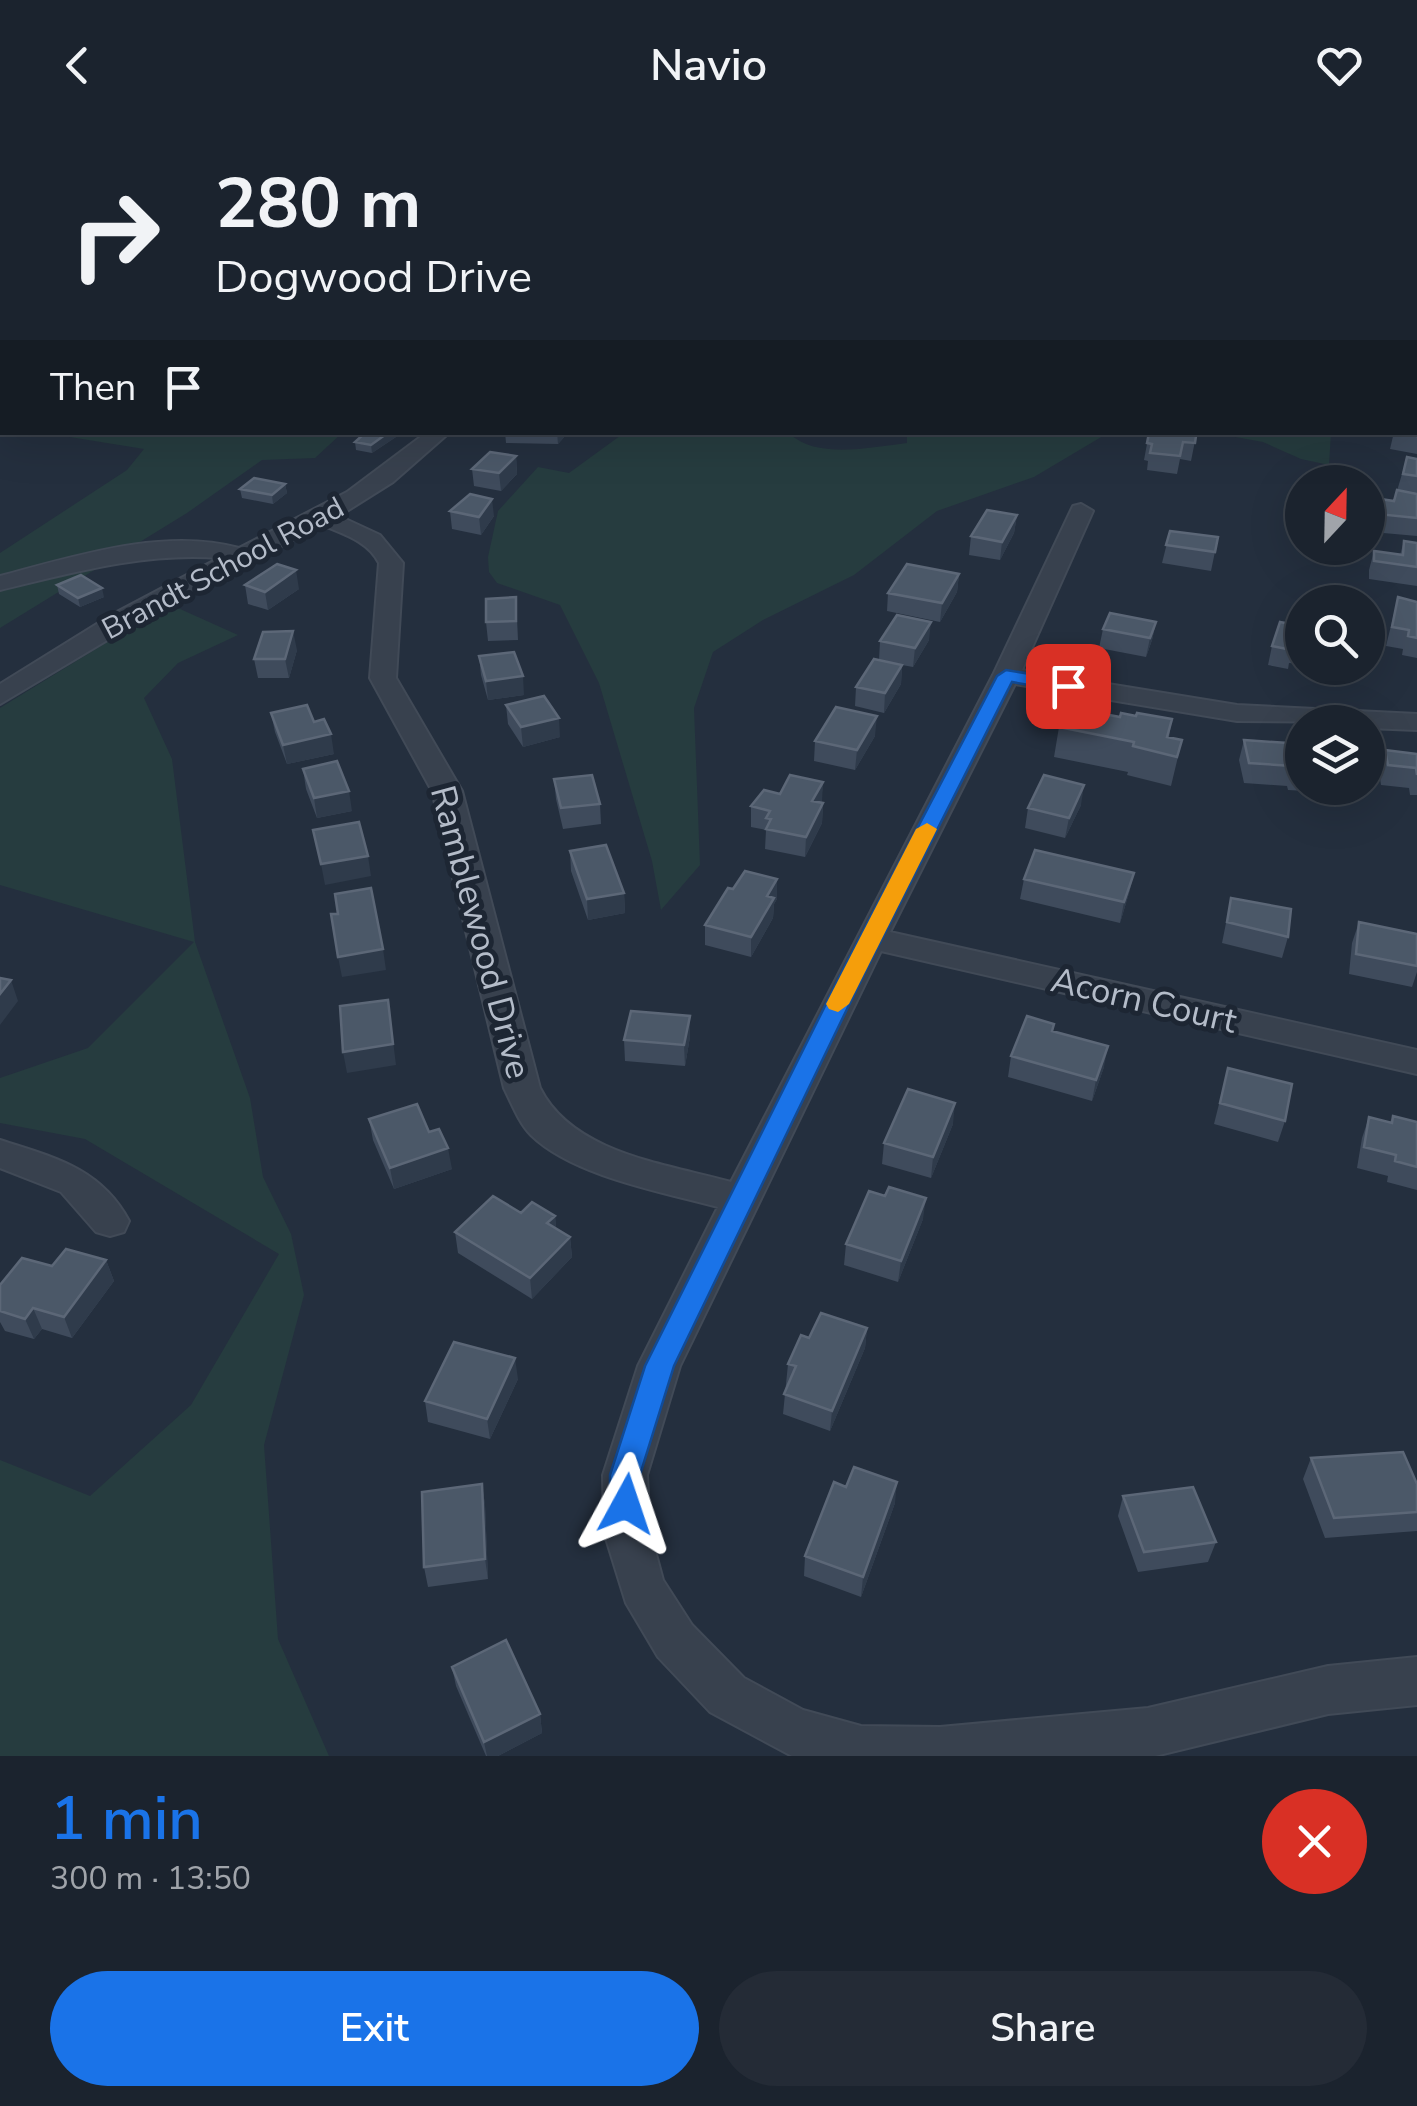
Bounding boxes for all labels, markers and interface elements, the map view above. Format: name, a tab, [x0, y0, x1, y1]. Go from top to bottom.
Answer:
text: Navio	[650, 35, 767, 96]
icon: back	[50, 38, 105, 93]
icon: heart	[1312, 38, 1367, 93]
text: 280 m	[215, 156, 421, 252]
icon: right	[50, 170, 180, 300]
text: Dogwood Drive	[215, 247, 532, 308]
icon: arrive	[156, 360, 211, 415]
text: Then	[50, 362, 136, 413]
north arrow	[1285, 465, 1385, 565]
map controls	[1285, 465, 1385, 805]
street label: Brandt School Road	[95, 487, 351, 650]
button: search	[1285, 585, 1385, 685]
pin	[1026, 644, 1111, 729]
icon: arrive	[1041, 659, 1096, 714]
button: layers	[1285, 705, 1385, 805]
street label: Ramblewood Drive	[419, 781, 542, 1084]
street label: Acorn Court	[1046, 956, 1242, 1045]
position arrow	[574, 1452, 678, 1556]
text: 1 min	[50, 1778, 203, 1860]
button: close	[1262, 1789, 1367, 1894]
text: 300 m · 13:50	[50, 1857, 251, 1900]
button: Exit	[50, 1971, 699, 2086]
button: Share	[719, 1971, 1367, 2086]

